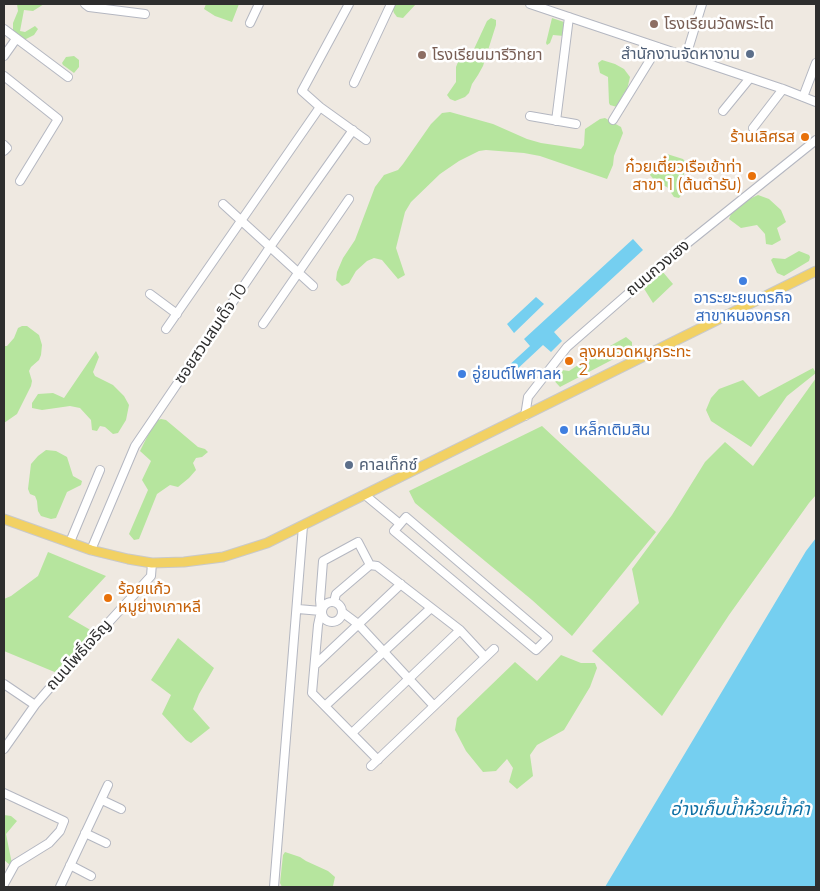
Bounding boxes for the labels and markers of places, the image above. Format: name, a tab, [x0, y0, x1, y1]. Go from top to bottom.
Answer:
place label: โรงเรียนวัดพระโต	[664, 14, 774, 34]
marker: โรงเรียนวัดพระโต	[648, 18, 660, 30]
place label: สำนักงานจัดหางาน	[621, 44, 740, 64]
place label: โรงเรียนมารีวิทยา	[432, 45, 543, 65]
marker: สำนักงานจัดหางาน	[744, 48, 756, 60]
marker: โรงเรียนมารีวิทยา	[416, 49, 428, 61]
place label: ร้านเลิศรส	[730, 127, 795, 147]
marker: ร้านเลิศรส	[799, 131, 811, 143]
place label: ก๋วยเตี๋ยวเรือเข้าท่า สาขา 1 (ต้นตำรับ)	[625, 157, 742, 195]
marker: ก๋วยเตี๋ยวเรือเข้าท่า สาขา 1 (ต้นตำรับ)	[746, 170, 758, 182]
marker: อาระยะยนตรกิจ สาขาหนองครก	[737, 275, 749, 287]
place label: อาระยะยนตรกิจ สาขาหนองครก	[693, 288, 793, 326]
place label: ลุงหนวดหมูกระทะ 2	[579, 342, 691, 380]
marker: ลุงหนวดหมูกระทะ 2	[563, 355, 575, 367]
place label: อู่ยนต์ไพศาลห	[472, 364, 561, 384]
marker: อู่ยนต์ไพศาลห	[456, 368, 468, 380]
place label: เหล็กเติมสิน	[574, 420, 650, 440]
marker: เหล็กเติมสิน	[558, 424, 570, 436]
place label: คาลเท็กซ์	[359, 455, 417, 475]
marker: คาลเท็กซ์	[343, 459, 355, 471]
place label: ร้อยแก้ว หมูย่างเกาหลี	[118, 579, 201, 617]
marker: ร้อยแก้ว หมูย่างเกาหลี	[102, 592, 114, 604]

